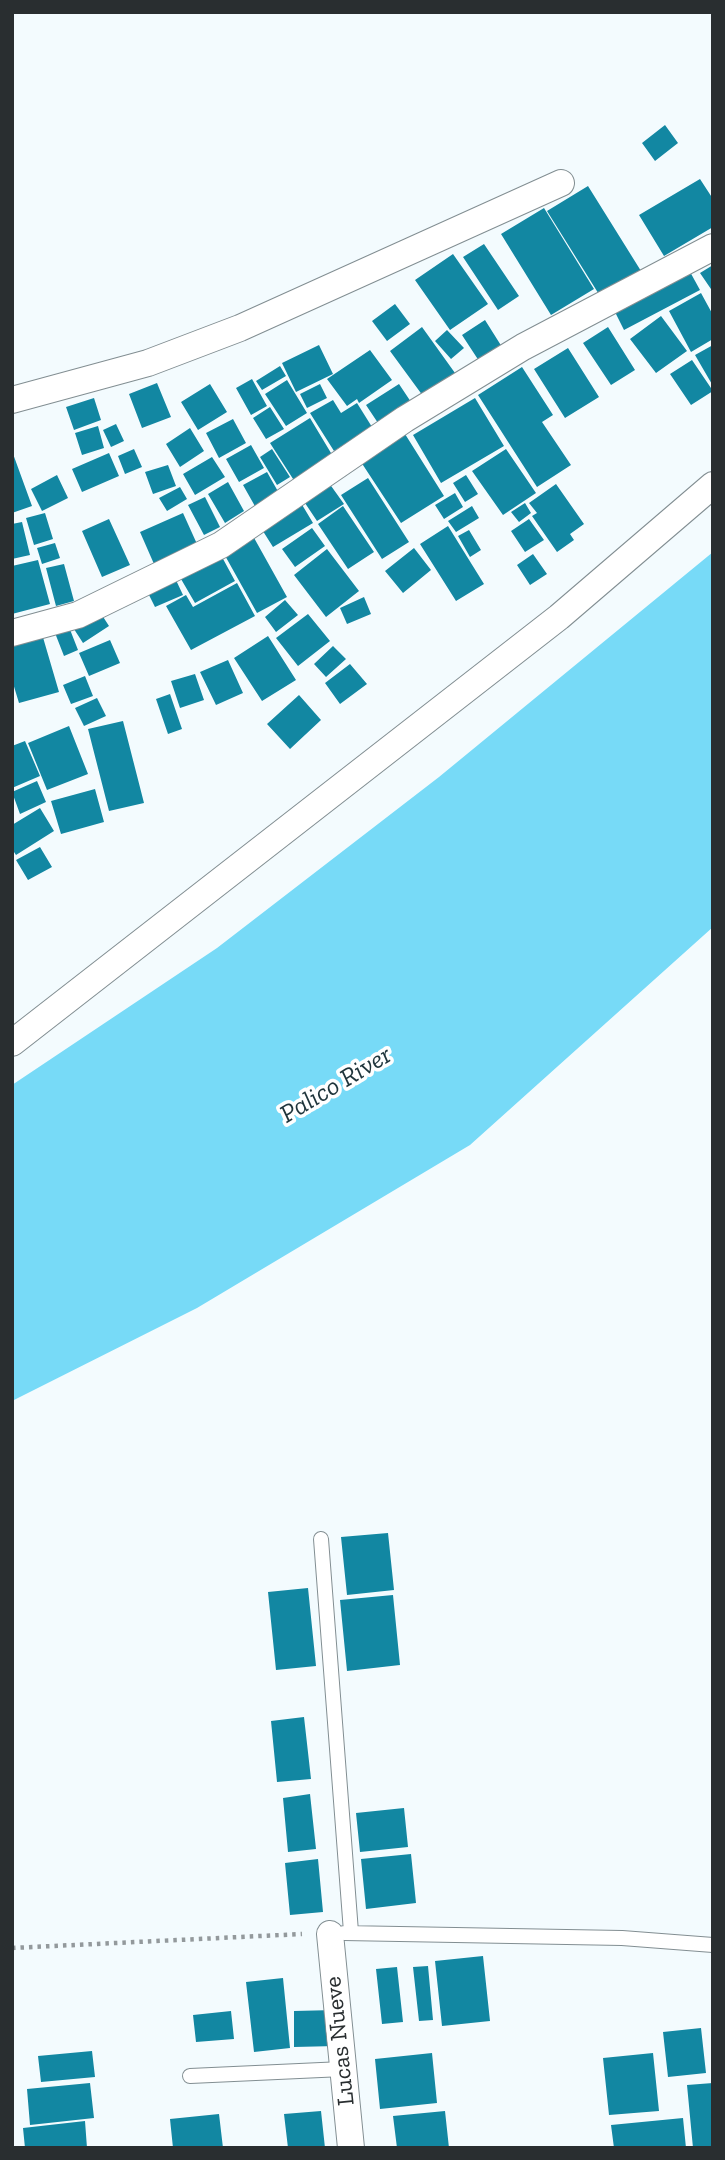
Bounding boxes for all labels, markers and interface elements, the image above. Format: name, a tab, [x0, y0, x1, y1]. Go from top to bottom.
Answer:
water label: Palico River	[275, 1040, 397, 1130]
street label: Lucas Nueve	[319, 1975, 361, 2107]

